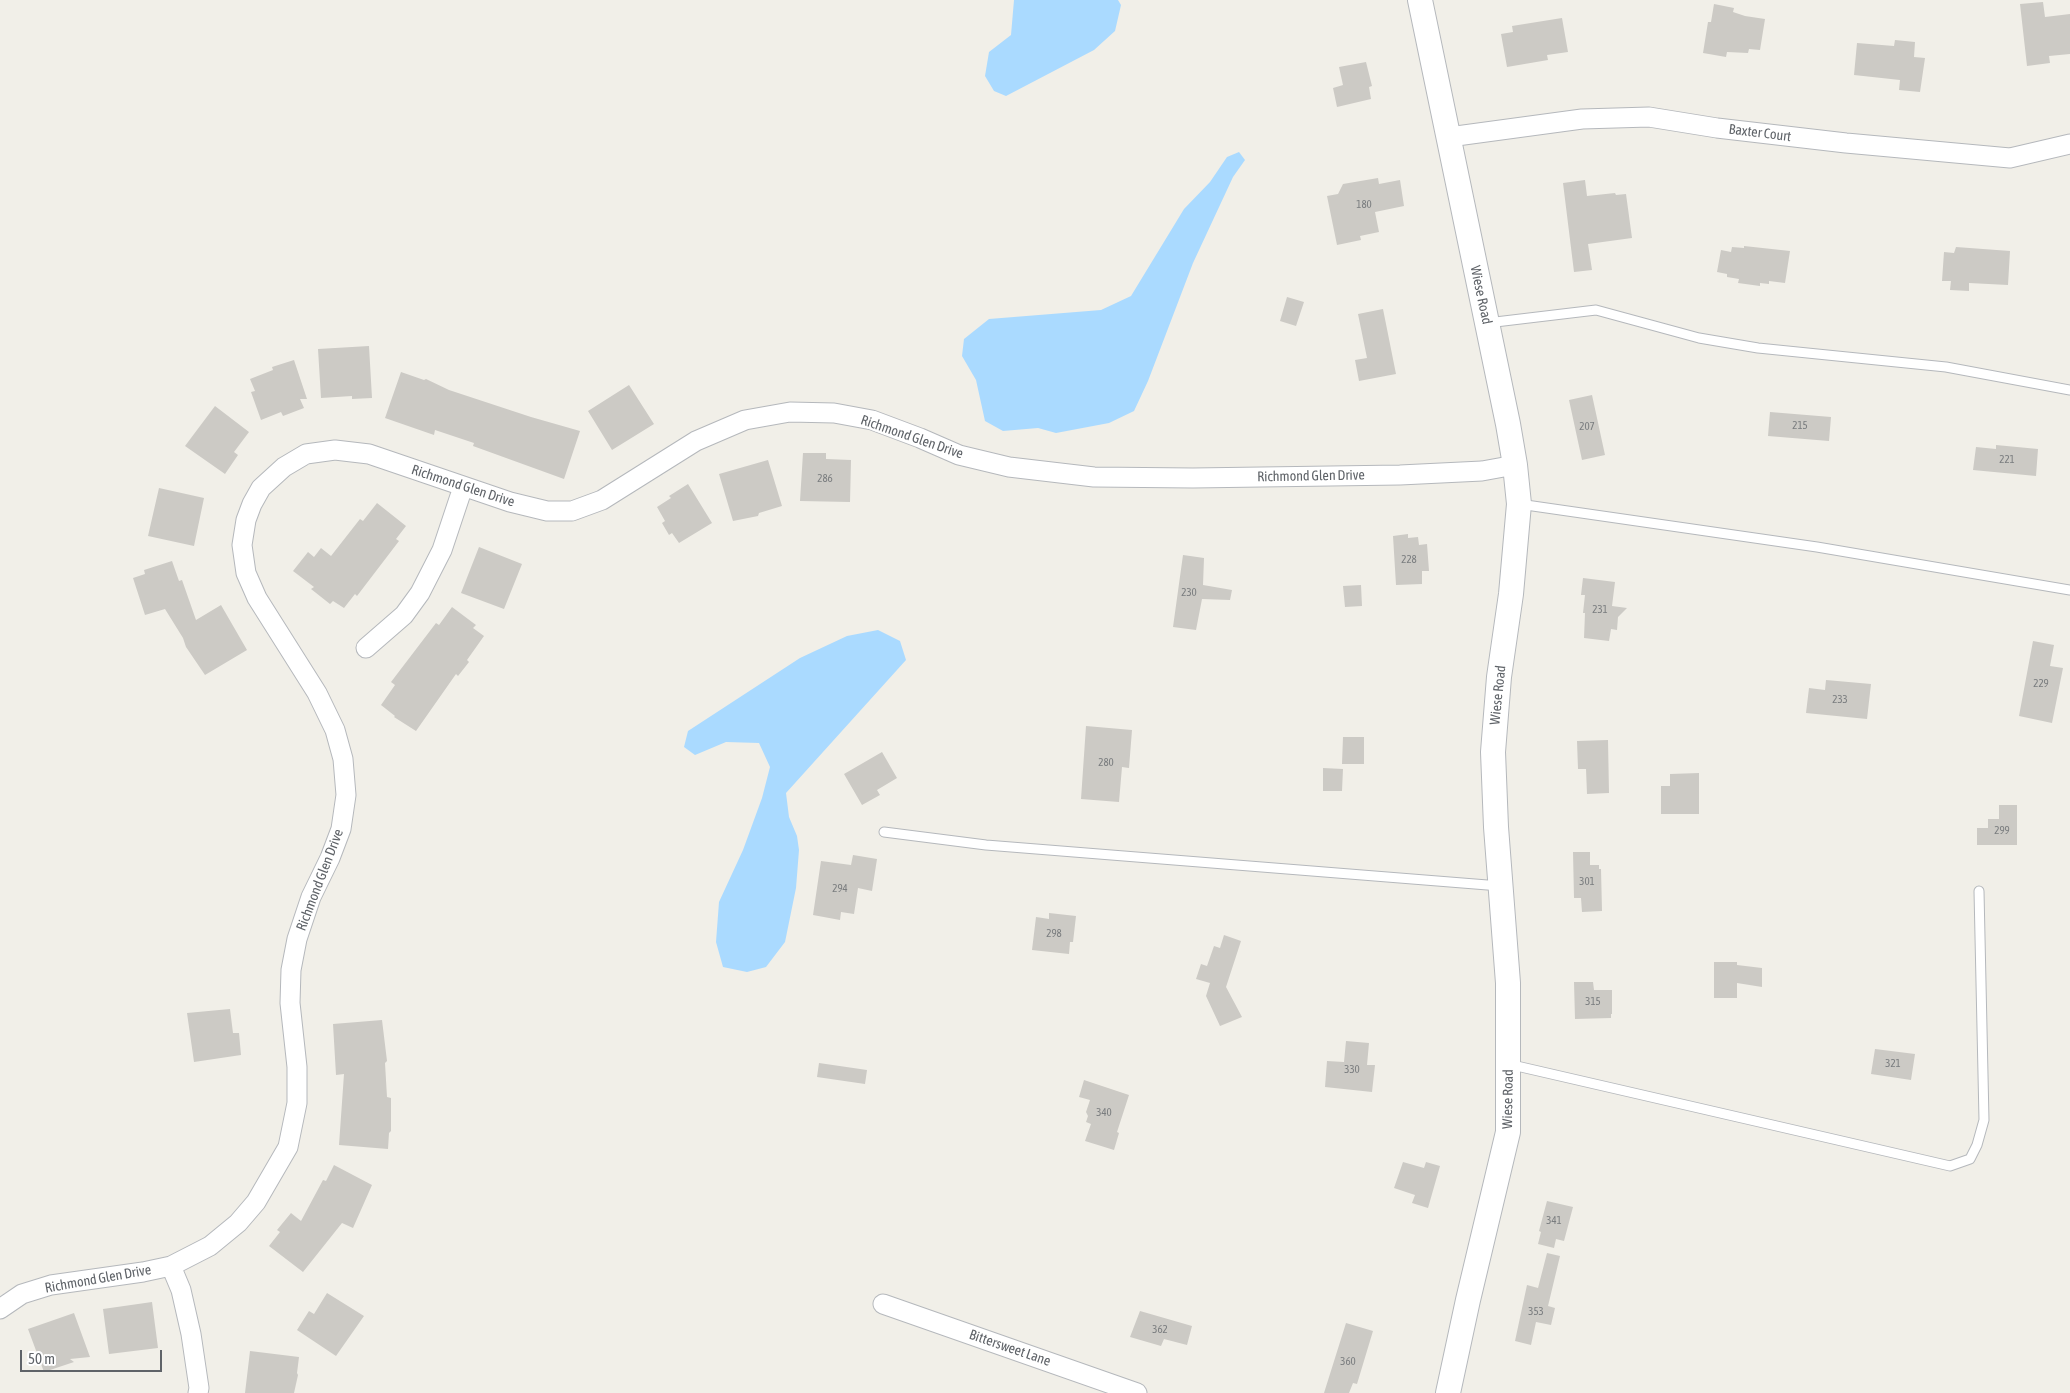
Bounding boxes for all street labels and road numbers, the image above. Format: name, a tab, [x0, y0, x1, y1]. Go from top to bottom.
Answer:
street label: Baxter Court	[1728, 121, 1792, 145]
street label: Wiese Road	[1467, 264, 1495, 326]
street label: Richmond Glen Drive	[858, 412, 966, 462]
street label: Richmond Glen Drive	[409, 461, 517, 511]
street label: Richmond Glen Drive	[1257, 467, 1365, 485]
street label: Wiese Road	[1487, 664, 1509, 726]
street label: Richmond Glen Drive	[293, 827, 347, 933]
street label: Wiese Road	[1499, 1069, 1517, 1129]
street label: Richmond Glen Drive	[44, 1261, 152, 1297]
street label: Bittersweet Lane	[967, 1326, 1053, 1370]

